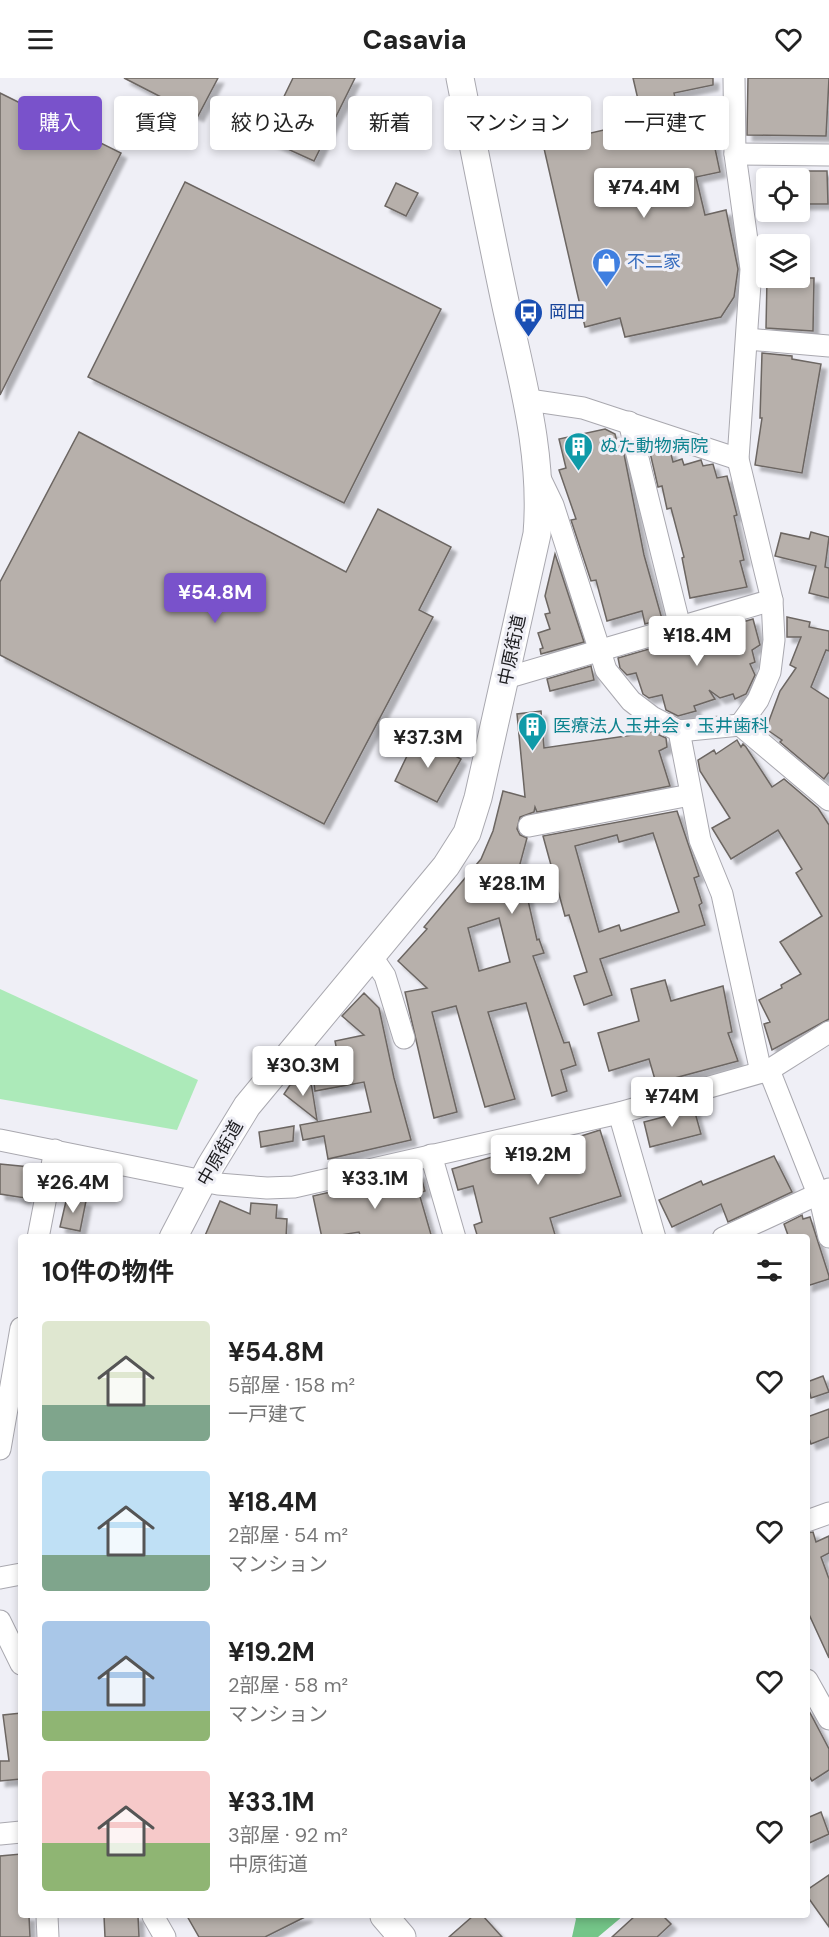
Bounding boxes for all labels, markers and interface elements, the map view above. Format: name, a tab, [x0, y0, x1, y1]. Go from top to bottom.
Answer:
text: Casavia	[362, 22, 467, 57]
icon: menu	[24, 23, 57, 56]
icon: heart	[772, 23, 805, 56]
chip: 購入	[18, 96, 102, 150]
chip: 賃貸	[114, 96, 198, 150]
chip: 絞り込み	[210, 96, 336, 150]
chip: 新着	[348, 96, 432, 150]
chip: マンション	[444, 96, 591, 150]
chip: 一戸建て	[603, 96, 729, 150]
pin: ¥74.4M	[595, 168, 693, 219]
map controls	[756, 168, 810, 288]
button: locate	[756, 168, 810, 222]
text: ¥74.4M	[608, 174, 680, 200]
button: layers	[756, 234, 810, 288]
shop icon: 不二家	[590, 246, 622, 288]
place label: 不二家	[627, 250, 681, 274]
bus stop icon: 岡田	[512, 296, 544, 338]
place label: 岡田	[549, 300, 585, 324]
building icon: ぬた動物病院	[563, 430, 595, 472]
place label: ぬた動物病院	[600, 434, 708, 458]
pin: ¥54.8M	[166, 573, 264, 624]
text: ¥54.8M	[178, 579, 252, 605]
street label: 中原街道	[493, 612, 531, 688]
pin: ¥18.4M	[648, 616, 746, 667]
text: ¥18.4M	[663, 622, 731, 648]
building icon: 医療法人玉井会・玉井歯科	[516, 710, 548, 752]
place label: 医療法人玉井会・玉井歯科	[553, 714, 769, 738]
pin: ¥37.3M	[379, 718, 477, 769]
text: ¥37.3M	[393, 724, 463, 750]
pin: ¥28.1M	[463, 864, 561, 915]
text: ¥28.1M	[479, 870, 545, 896]
pin: ¥30.3M	[254, 1046, 352, 1097]
text: ¥30.3M	[266, 1052, 340, 1078]
pin: ¥74M	[636, 1077, 708, 1128]
text: ¥74M	[645, 1083, 699, 1109]
street label: 中原街道	[192, 1116, 248, 1190]
pin: ¥19.2M	[489, 1135, 587, 1186]
text: ¥19.2M	[505, 1141, 571, 1167]
pin: ¥33.1M	[326, 1159, 424, 1210]
pin: ¥26.4M	[24, 1163, 122, 1214]
text: ¥33.1M	[342, 1165, 408, 1191]
text: ¥26.4M	[37, 1169, 109, 1195]
icon: filters	[753, 1254, 786, 1287]
text: 10件の物件	[42, 1255, 174, 1289]
text: ¥54.8M	[228, 1335, 324, 1369]
icon: home	[90, 1345, 162, 1417]
icon: heart	[753, 1365, 786, 1398]
text: 5部屋 · 158 m²	[228, 1372, 355, 1398]
text: 一戸建て	[228, 1401, 308, 1427]
text: ¥18.4M	[228, 1485, 317, 1519]
icon: home	[90, 1495, 162, 1567]
icon: heart	[753, 1515, 786, 1548]
text: 2部屋 · 54 m²	[228, 1522, 348, 1548]
text: マンション	[228, 1551, 328, 1577]
text: ¥19.2M	[228, 1635, 315, 1669]
icon: home	[90, 1645, 162, 1717]
icon: heart	[753, 1665, 786, 1698]
text: 2部屋 · 58 m²	[228, 1672, 348, 1698]
text: マンション	[228, 1701, 328, 1727]
text: ¥33.1M	[228, 1785, 314, 1819]
icon: home	[90, 1795, 162, 1867]
icon: heart	[753, 1815, 786, 1848]
text: 3部屋 · 92 m²	[228, 1822, 348, 1848]
text: 中原街道	[228, 1851, 308, 1877]

